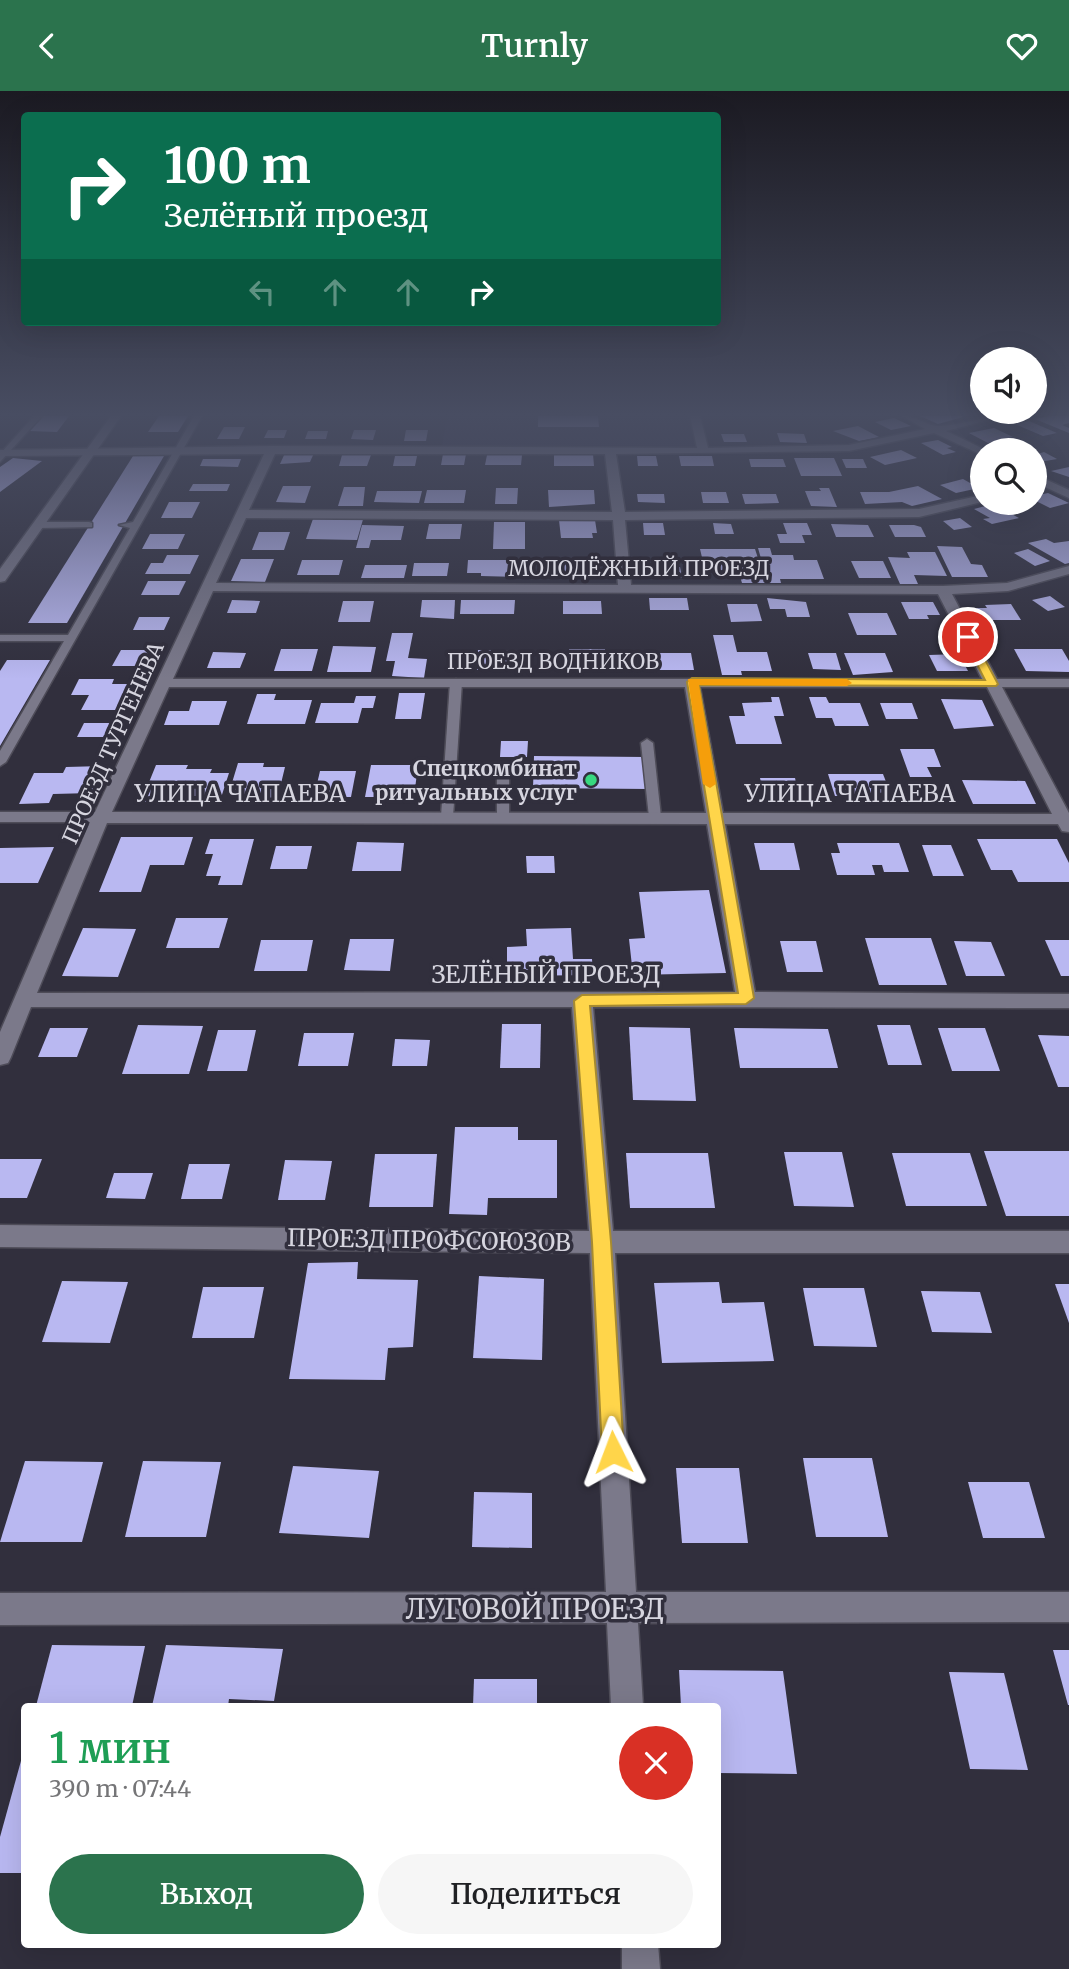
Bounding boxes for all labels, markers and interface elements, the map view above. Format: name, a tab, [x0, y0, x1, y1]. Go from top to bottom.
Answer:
text: Turnly	[481, 26, 588, 66]
icon: back	[28, 27, 66, 65]
icon: heart	[1003, 27, 1041, 65]
text: 100 m	[164, 135, 311, 196]
icon: right	[49, 140, 140, 231]
text: Зелёный проезд	[164, 196, 429, 236]
icon: left	[243, 273, 281, 311]
icon: ahead	[316, 273, 354, 311]
icon: ahead	[389, 273, 427, 311]
icon: right	[462, 273, 500, 311]
map controls	[970, 347, 1047, 515]
button: sound	[970, 347, 1047, 424]
button: search	[970, 438, 1047, 515]
street label: МОЛОДЁЖНЫЙ ПРОЕЗД	[508, 555, 770, 582]
pin	[938, 607, 998, 667]
icon: arrive	[949, 618, 987, 656]
street label: ПРОЕЗД ТУРГЕНЕВА	[56, 638, 170, 848]
street label: ПРОЕЗД ВОДНИКОВ	[447, 648, 659, 675]
place label: Спецкомбинат ритуальных услуг	[375, 755, 577, 806]
marker: Спецкомбинат ритуальных услуг	[583, 772, 599, 788]
street label: УЛИЦА ЧАПАЕВА	[134, 778, 346, 809]
street label: УЛИЦА ЧАПАЕВА	[744, 778, 956, 809]
street label: ЗЕЛЁНЫЙ ПРОЕЗД	[431, 959, 661, 990]
street label: ПРОЕЗД ПРОФСОЮЗОВ	[287, 1222, 571, 1258]
position arrow	[576, 1415, 650, 1489]
street label: ЛУГОВОЙ ПРОЕЗД	[405, 1591, 665, 1627]
text: 1 мин	[49, 1722, 171, 1774]
button: close	[619, 1726, 693, 1800]
text: 390 m · 07:44	[49, 1774, 191, 1803]
button: Выход	[49, 1854, 364, 1934]
button: Поделиться	[378, 1854, 693, 1934]

